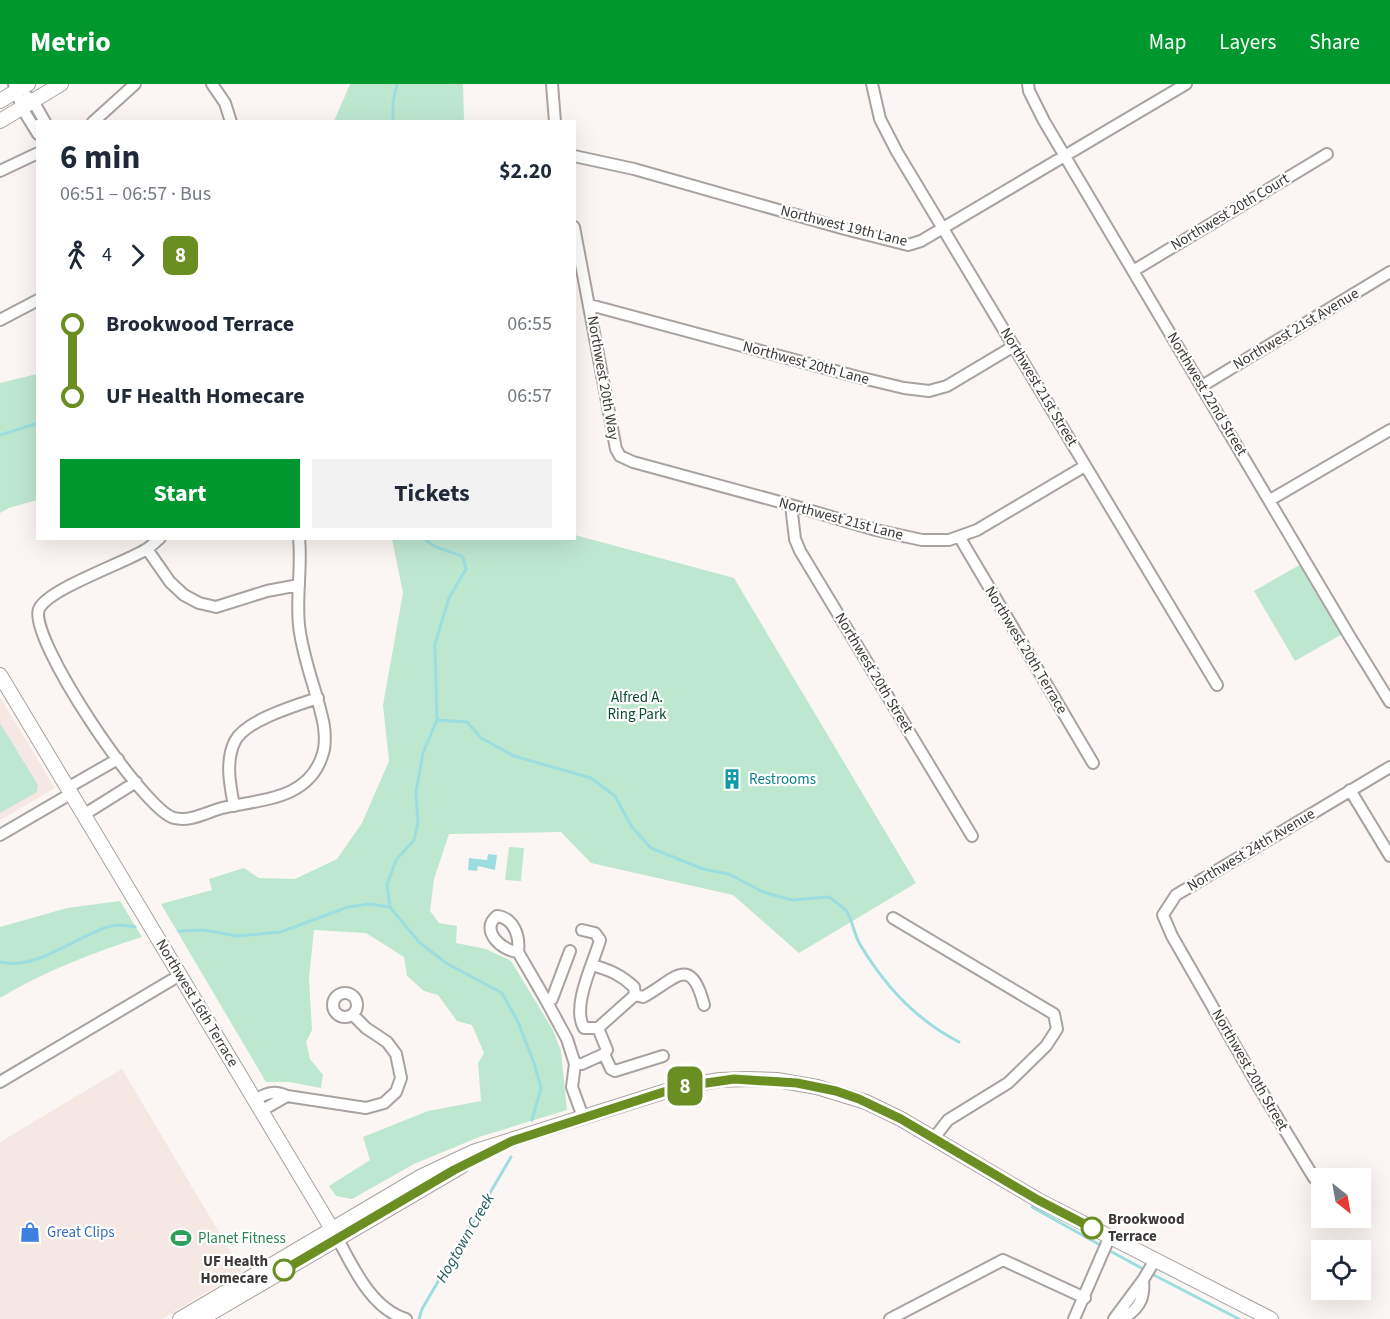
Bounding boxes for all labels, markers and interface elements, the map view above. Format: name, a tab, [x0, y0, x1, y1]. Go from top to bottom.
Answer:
text: Metrio	[30, 22, 111, 62]
text: Map	[1149, 27, 1186, 57]
text: Layers	[1219, 27, 1276, 57]
text: Share	[1309, 27, 1360, 57]
text: 6 min	[60, 134, 140, 181]
text: $2.20	[499, 155, 552, 187]
street label: Northwest 20th Court	[1167, 168, 1293, 256]
text: 06:51 – 06:57 · Bus	[60, 180, 211, 208]
street label: Northwest 19th Lane	[778, 200, 910, 252]
icon: walk	[60, 239, 93, 272]
icon: forward	[121, 239, 154, 272]
text: 8	[175, 240, 186, 270]
text: 4	[102, 241, 112, 269]
street label: Northwest 21st Avenue	[1229, 283, 1363, 375]
text: Brookwood Terrace	[106, 308, 294, 340]
text: 06:55	[507, 310, 552, 338]
street label: Northwest 20th Way	[582, 314, 624, 442]
street label: Northwest 21st Street	[995, 324, 1083, 450]
street label: Northwest 22nd Street	[1162, 328, 1252, 460]
street label: Northwest 20th Lane	[740, 336, 872, 390]
text: UF Health Homecare	[106, 380, 305, 412]
text: 06:57	[507, 382, 552, 410]
button: Start	[60, 459, 300, 528]
button: Tickets	[312, 459, 552, 528]
street label: Northwest 21st Lane	[776, 492, 906, 546]
street label: Northwest 20th Terrace	[979, 582, 1073, 718]
street label: Northwest 20th Street	[830, 609, 918, 737]
park label: Alfred A. Ring Park	[607, 687, 667, 725]
building icon: Restrooms	[720, 767, 744, 791]
place label: Restrooms	[749, 769, 816, 790]
street label: Northwest 24th Avenue	[1183, 803, 1319, 897]
street label: Northwest 16th Terrace	[150, 935, 244, 1071]
street label: Northwest 20th Street	[1207, 1005, 1293, 1135]
line badge: 8	[666, 1066, 704, 1106]
text: 8	[679, 1071, 691, 1101]
north arrow	[1311, 1168, 1371, 1228]
map controls	[1311, 1168, 1371, 1300]
water label: Hogtown Creek	[431, 1189, 500, 1287]
place label: Brookwood Terrace	[1108, 1209, 1185, 1247]
marker: Brookwood Terrace	[1081, 1217, 1103, 1239]
shop icon: Great Clips	[18, 1220, 42, 1244]
place label: Great Clips	[47, 1222, 115, 1243]
sports icon: Planet Fitness	[169, 1226, 193, 1250]
place label: Planet Fitness	[198, 1228, 286, 1249]
button: locate	[1311, 1240, 1371, 1300]
place label: UF Health Homecare	[201, 1251, 268, 1289]
marker: UF Health Homecare	[273, 1259, 295, 1281]

